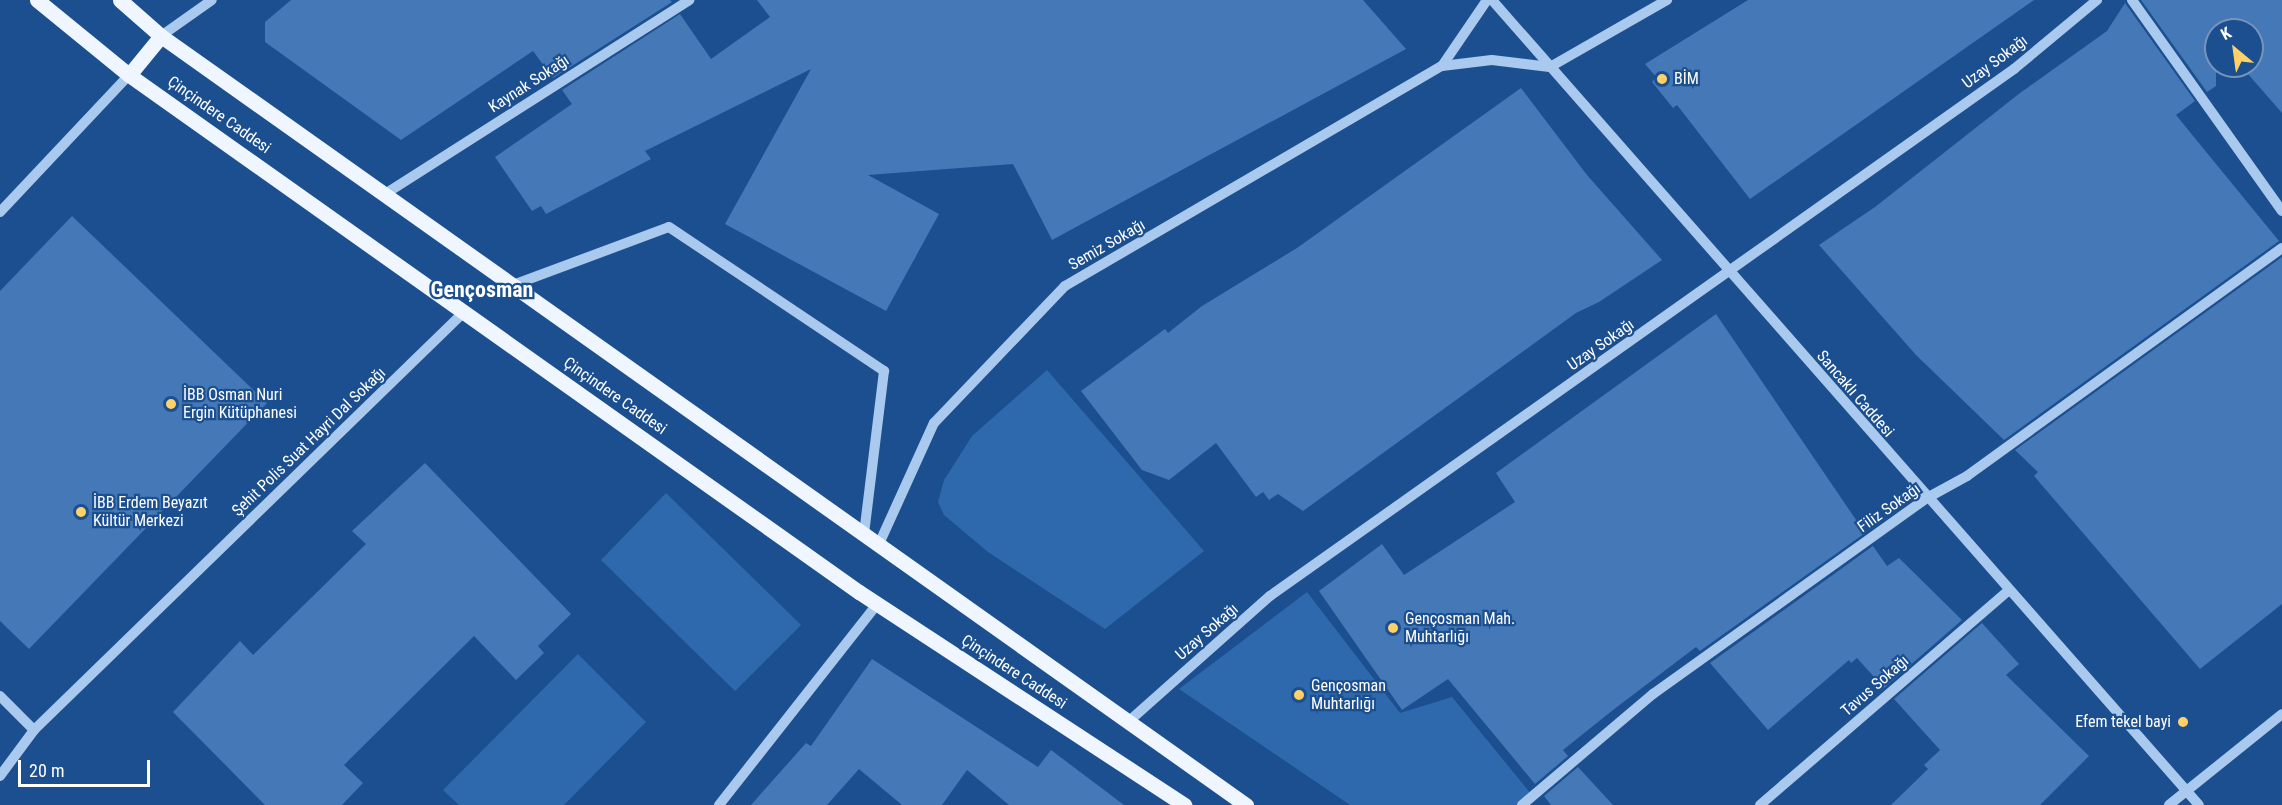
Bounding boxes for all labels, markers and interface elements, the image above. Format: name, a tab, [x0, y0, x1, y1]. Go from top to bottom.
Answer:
north arrow	[2204, 18, 2264, 78]
text: K	[2218, 23, 2234, 44]
street label: Uzay Sokağı	[1959, 31, 2031, 93]
street label: Kaynak Sokağı	[485, 51, 573, 117]
place label: BİM	[1674, 69, 1699, 89]
street label: Çinçindere Caddesi	[164, 72, 274, 158]
marker: BİM	[1655, 72, 1669, 86]
street label: Semiz Sokağı	[1065, 215, 1149, 275]
district label: Gençosman	[431, 277, 533, 303]
street label: Uzay Sokağı	[1564, 315, 1638, 375]
street label: Sancaklı Caddesi	[1812, 347, 1898, 441]
street label: Çinçindere Caddesi	[560, 353, 670, 439]
street label: Şehit Polis Suat Hayri Dal Sokağı	[228, 363, 390, 521]
place label: İBB Osman Nuri Ergin Kütüphanesi	[183, 385, 297, 423]
marker: İBB Osman Nuri Ergin Kütüphanesi	[164, 397, 178, 411]
street label: Filiz Sokağı	[1854, 479, 1924, 537]
place label: İBB Erdem Beyazıt Kültür Merkezi	[93, 493, 208, 531]
marker: İBB Erdem Beyazıt Kültür Merkezi	[74, 505, 88, 519]
street label: Uzay Sokağı	[1172, 600, 1242, 664]
place label: Gençosman Mah. Muhtarlığı	[1405, 609, 1515, 647]
marker: Gençosman Mah. Muhtarlığı	[1386, 621, 1400, 635]
street label: Çinçindere Caddesi	[958, 631, 1070, 713]
street label: Tavus Sokağı	[1837, 651, 1913, 721]
place label: Gençosman Muhtarlığı	[1311, 676, 1386, 714]
marker: Gençosman Muhtarlığı	[1292, 688, 1306, 702]
place label: Efem tekel bayi	[2075, 712, 2171, 732]
marker: Efem tekel bayi	[2176, 715, 2190, 729]
scale bar	[21, 748, 153, 786]
text: 20 m	[29, 760, 64, 781]

